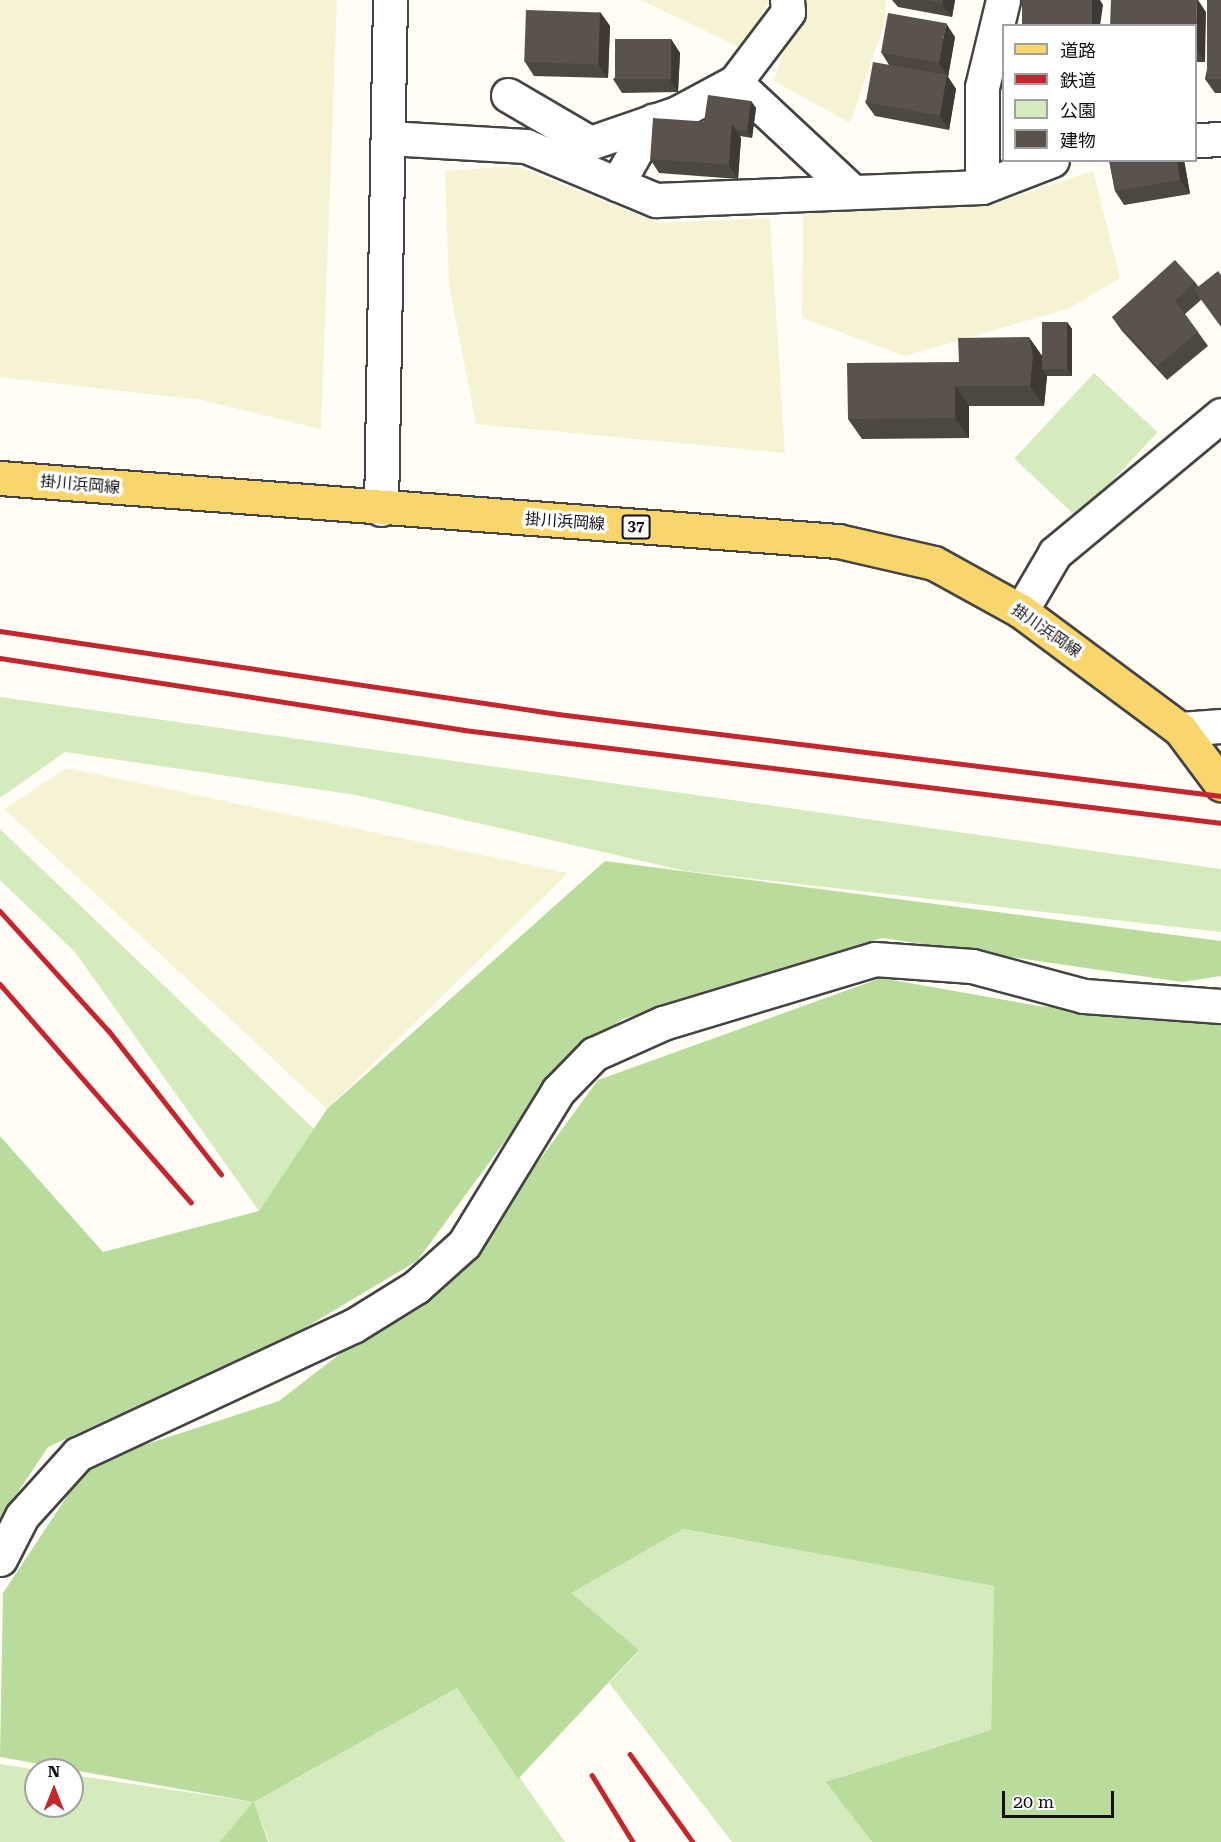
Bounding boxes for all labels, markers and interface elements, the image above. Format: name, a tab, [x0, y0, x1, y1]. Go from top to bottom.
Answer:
legend	[1002, 24, 1197, 162]
text: 道路	[1060, 40, 1096, 61]
text: 鉄道	[1060, 70, 1096, 91]
text: 公園	[1060, 100, 1096, 121]
text: 建物	[1060, 130, 1096, 151]
street label: 掛川浜岡線	[39, 472, 121, 498]
street label: 掛川浜岡線	[524, 510, 606, 534]
road number: 37	[621, 515, 651, 539]
street label: 掛川浜岡線	[1008, 600, 1084, 662]
north arrow	[24, 1758, 84, 1818]
text: N	[48, 1762, 60, 1781]
scale bar	[1005, 1779, 1118, 1817]
text: 20 m	[1013, 1791, 1054, 1812]

